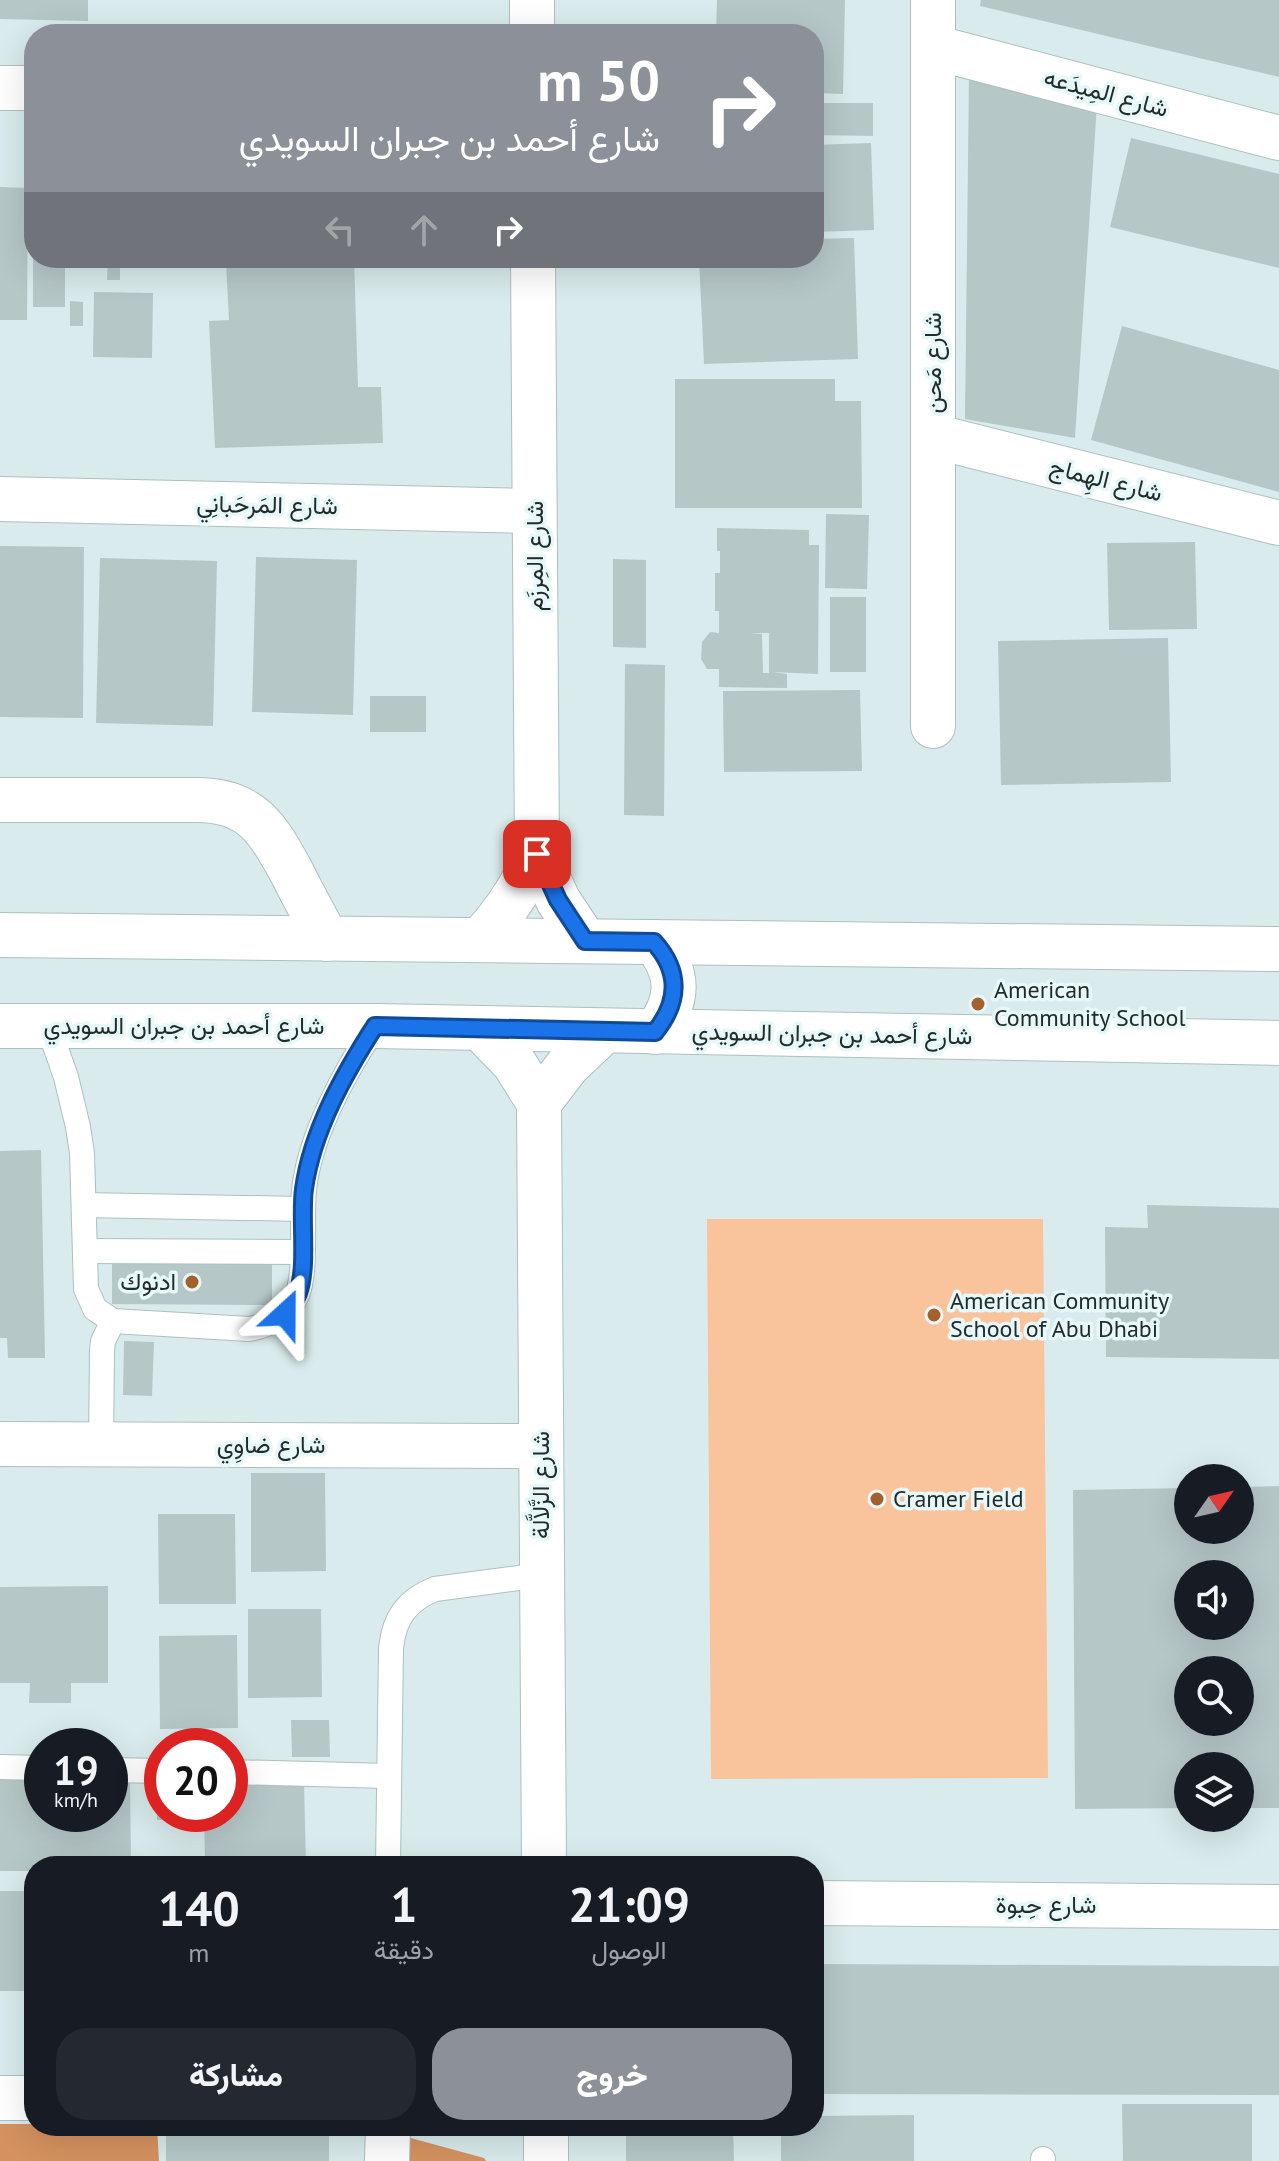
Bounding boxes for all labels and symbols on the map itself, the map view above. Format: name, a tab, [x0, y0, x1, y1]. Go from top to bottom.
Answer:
street label: شارع المِيدَعه	[1040, 61, 1172, 125]
street label: شارع مَحن	[917, 312, 949, 414]
street label: شارع الهِماج	[1045, 451, 1166, 513]
street label: شارع المَرحَبانِي	[196, 488, 338, 525]
street label: شارع المِرزَم	[519, 501, 551, 611]
pin	[503, 820, 571, 888]
place label: American Community School	[994, 974, 1186, 1033]
marker: American Community School	[969, 995, 987, 1013]
street label: شارع أحمد بن جبران السويدي	[44, 1010, 324, 1045]
street label: شارع أحمد بن جبران السويدي	[691, 1016, 973, 1055]
place label: ادنوك	[120, 1266, 176, 1297]
position arrow	[243, 1272, 327, 1356]
marker: ادنوك	[183, 1273, 201, 1291]
place label: American Community School of Abu Dhabi	[950, 1285, 1169, 1344]
marker: American Community School of Abu Dhabi	[925, 1306, 943, 1324]
street label: شارع ضاوِي	[217, 1429, 325, 1464]
street label: شارع الزَّلاَّلة	[525, 1431, 557, 1539]
north arrow	[1174, 1464, 1254, 1544]
place label: Cramer Field	[893, 1483, 1024, 1514]
marker: Cramer Field	[868, 1490, 886, 1508]
speed limit sign: 20	[144, 1728, 248, 1832]
street label: شارع حِبوة	[996, 1889, 1096, 1921]

